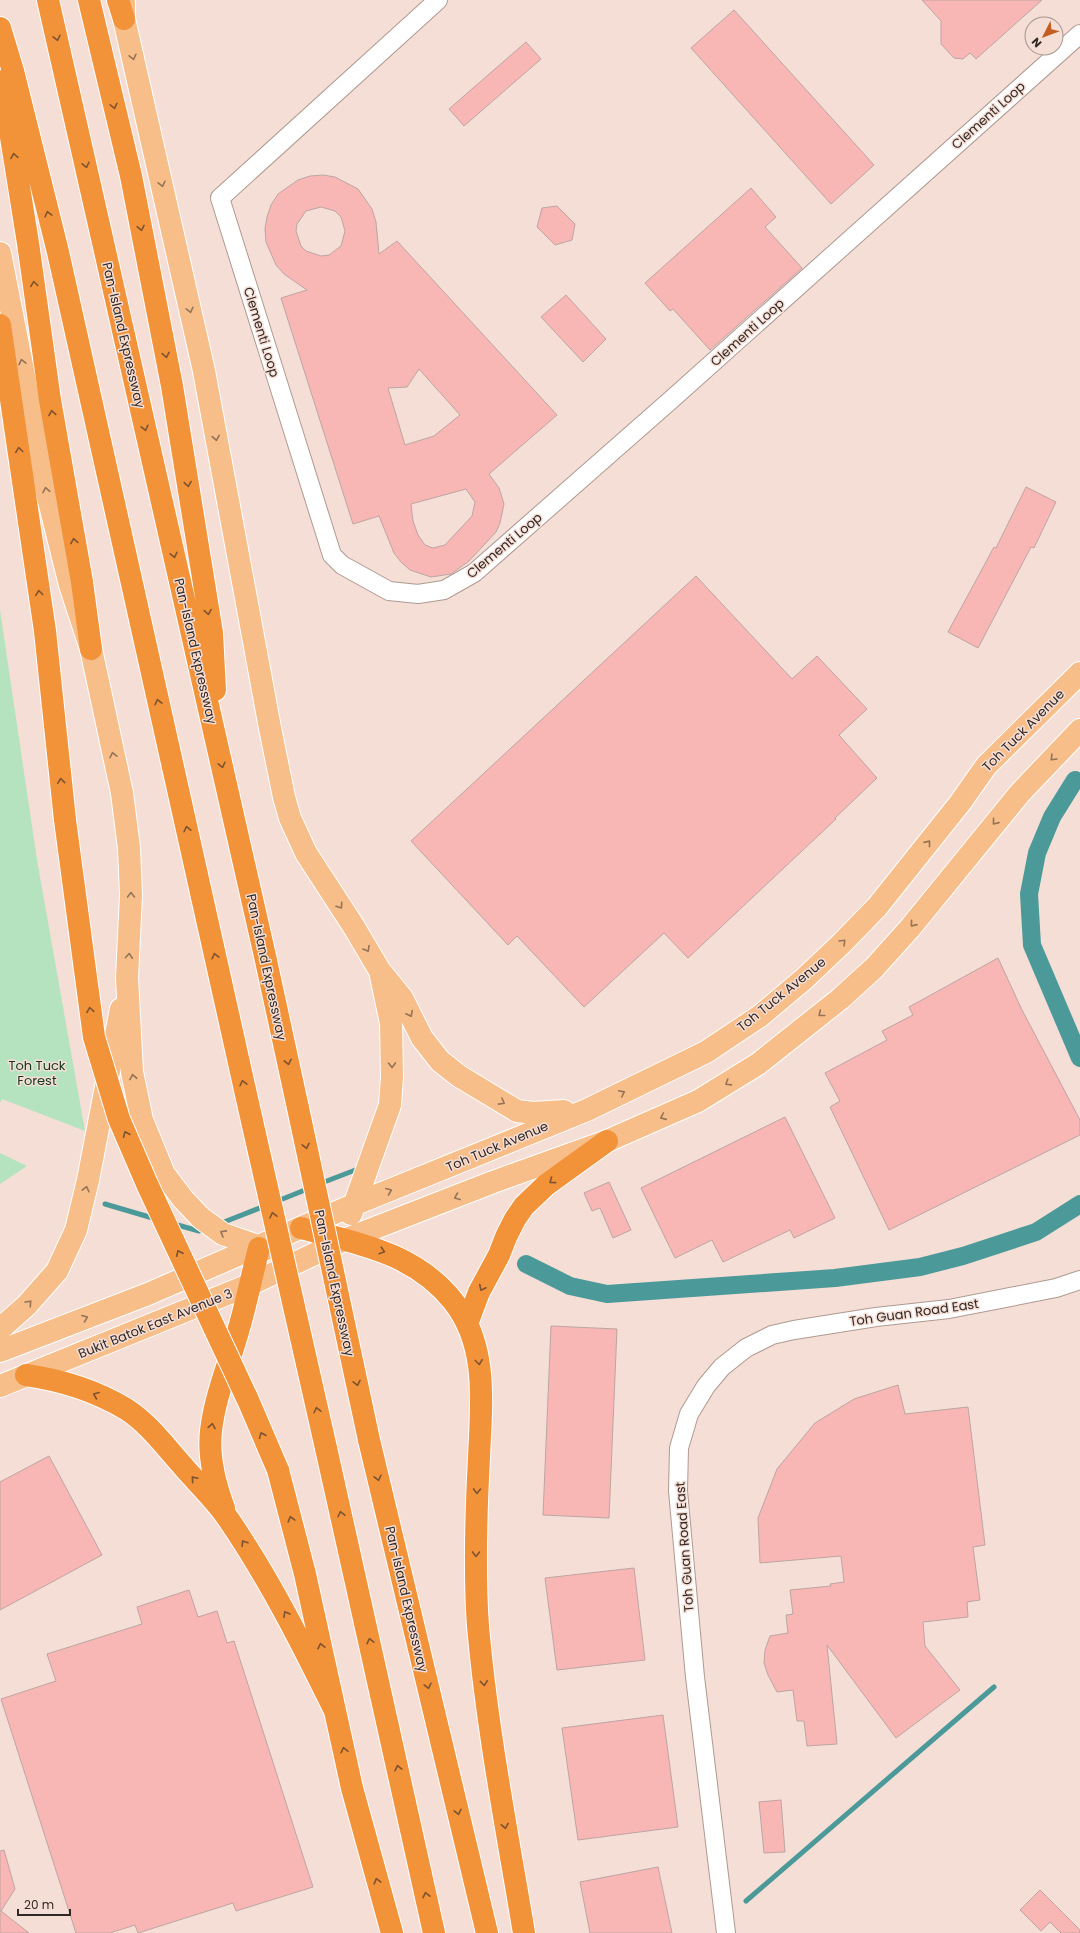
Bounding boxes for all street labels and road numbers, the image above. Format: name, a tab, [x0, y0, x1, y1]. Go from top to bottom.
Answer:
street label: Clementi Loop	[947, 77, 1030, 154]
street label: Pan-Island Expressway	[97, 260, 150, 411]
street label: Clementi Loop	[239, 285, 284, 380]
street label: Clementi Loop	[706, 294, 789, 371]
street label: Clementi Loop	[462, 508, 546, 583]
street label: Pan-Island Expressway	[169, 576, 222, 727]
street label: Toh Tuck Avenue	[978, 685, 1069, 776]
street label: Pan-Island Expressway	[242, 892, 291, 1043]
street label: Toh Tuck Avenue	[733, 953, 830, 1036]
street label: Toh Tuck Avenue	[443, 1116, 551, 1177]
street label: Pan-Island Expressway	[310, 1208, 359, 1359]
street label: Bukit Batok East Avenue 3	[75, 1284, 235, 1363]
street label: Toh Guan Road East	[848, 1294, 980, 1331]
street label: Toh Guan Road East	[670, 1481, 699, 1613]
street label: Pan-Island Expressway	[380, 1524, 433, 1675]

